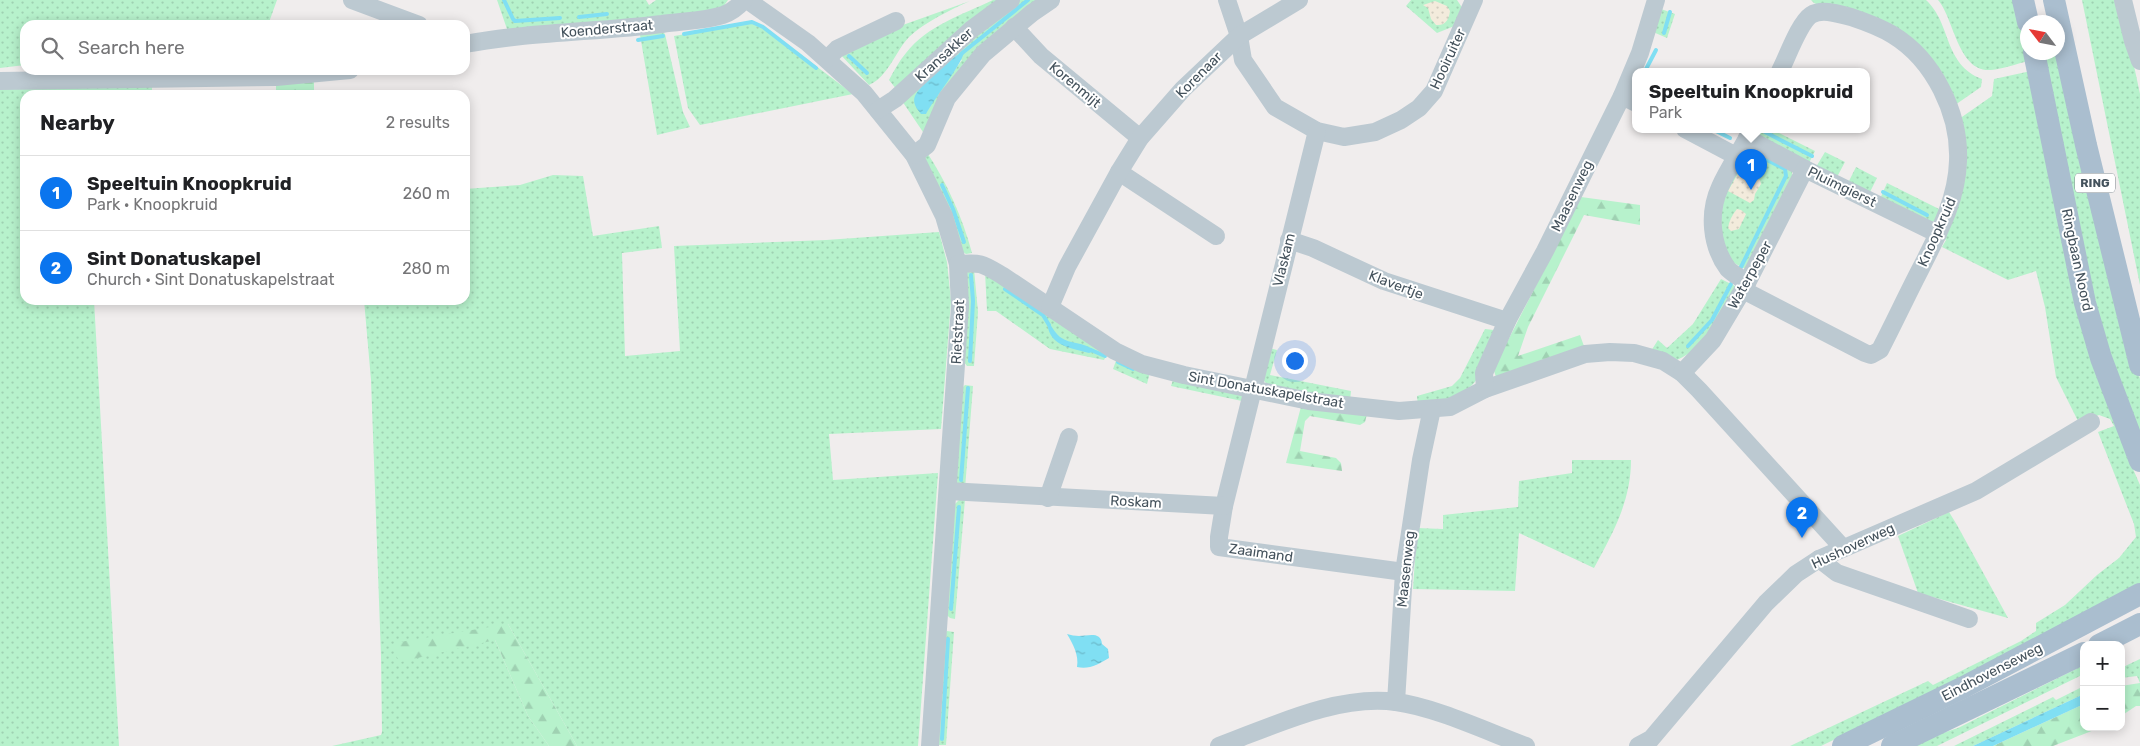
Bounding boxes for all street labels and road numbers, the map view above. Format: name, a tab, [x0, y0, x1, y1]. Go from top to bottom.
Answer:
street label: Koenderstraat	[560, 16, 654, 41]
street label: Kransakker	[912, 24, 977, 85]
street label: Hooiruiter	[1427, 25, 1470, 92]
street label: Korenaar	[1172, 48, 1226, 102]
street label: Korenmijt	[1046, 58, 1105, 112]
street label: Maasenweg	[1547, 158, 1597, 234]
street label: Pluimgierst	[1805, 163, 1880, 211]
road number: RING	[2075, 174, 2115, 192]
street label: Knoopkruid	[1914, 195, 1960, 269]
street label: Ringbaan Noord	[2058, 207, 2096, 313]
street label: Vlaskam	[1269, 231, 1299, 289]
street label: Waterpeper	[1724, 238, 1776, 312]
street label: Klavertje	[1366, 267, 1426, 303]
street label: Rietstraat	[948, 299, 968, 365]
street label: Sint Donatuskapelstraat	[1187, 368, 1345, 412]
street label: Roskam	[1110, 492, 1162, 512]
street label: Hushoverweg	[1809, 519, 1897, 573]
street label: Maasenweg	[1394, 530, 1418, 608]
street label: Zaaimand	[1228, 540, 1294, 566]
street label: Eindhovenseweg	[1939, 639, 2045, 705]

